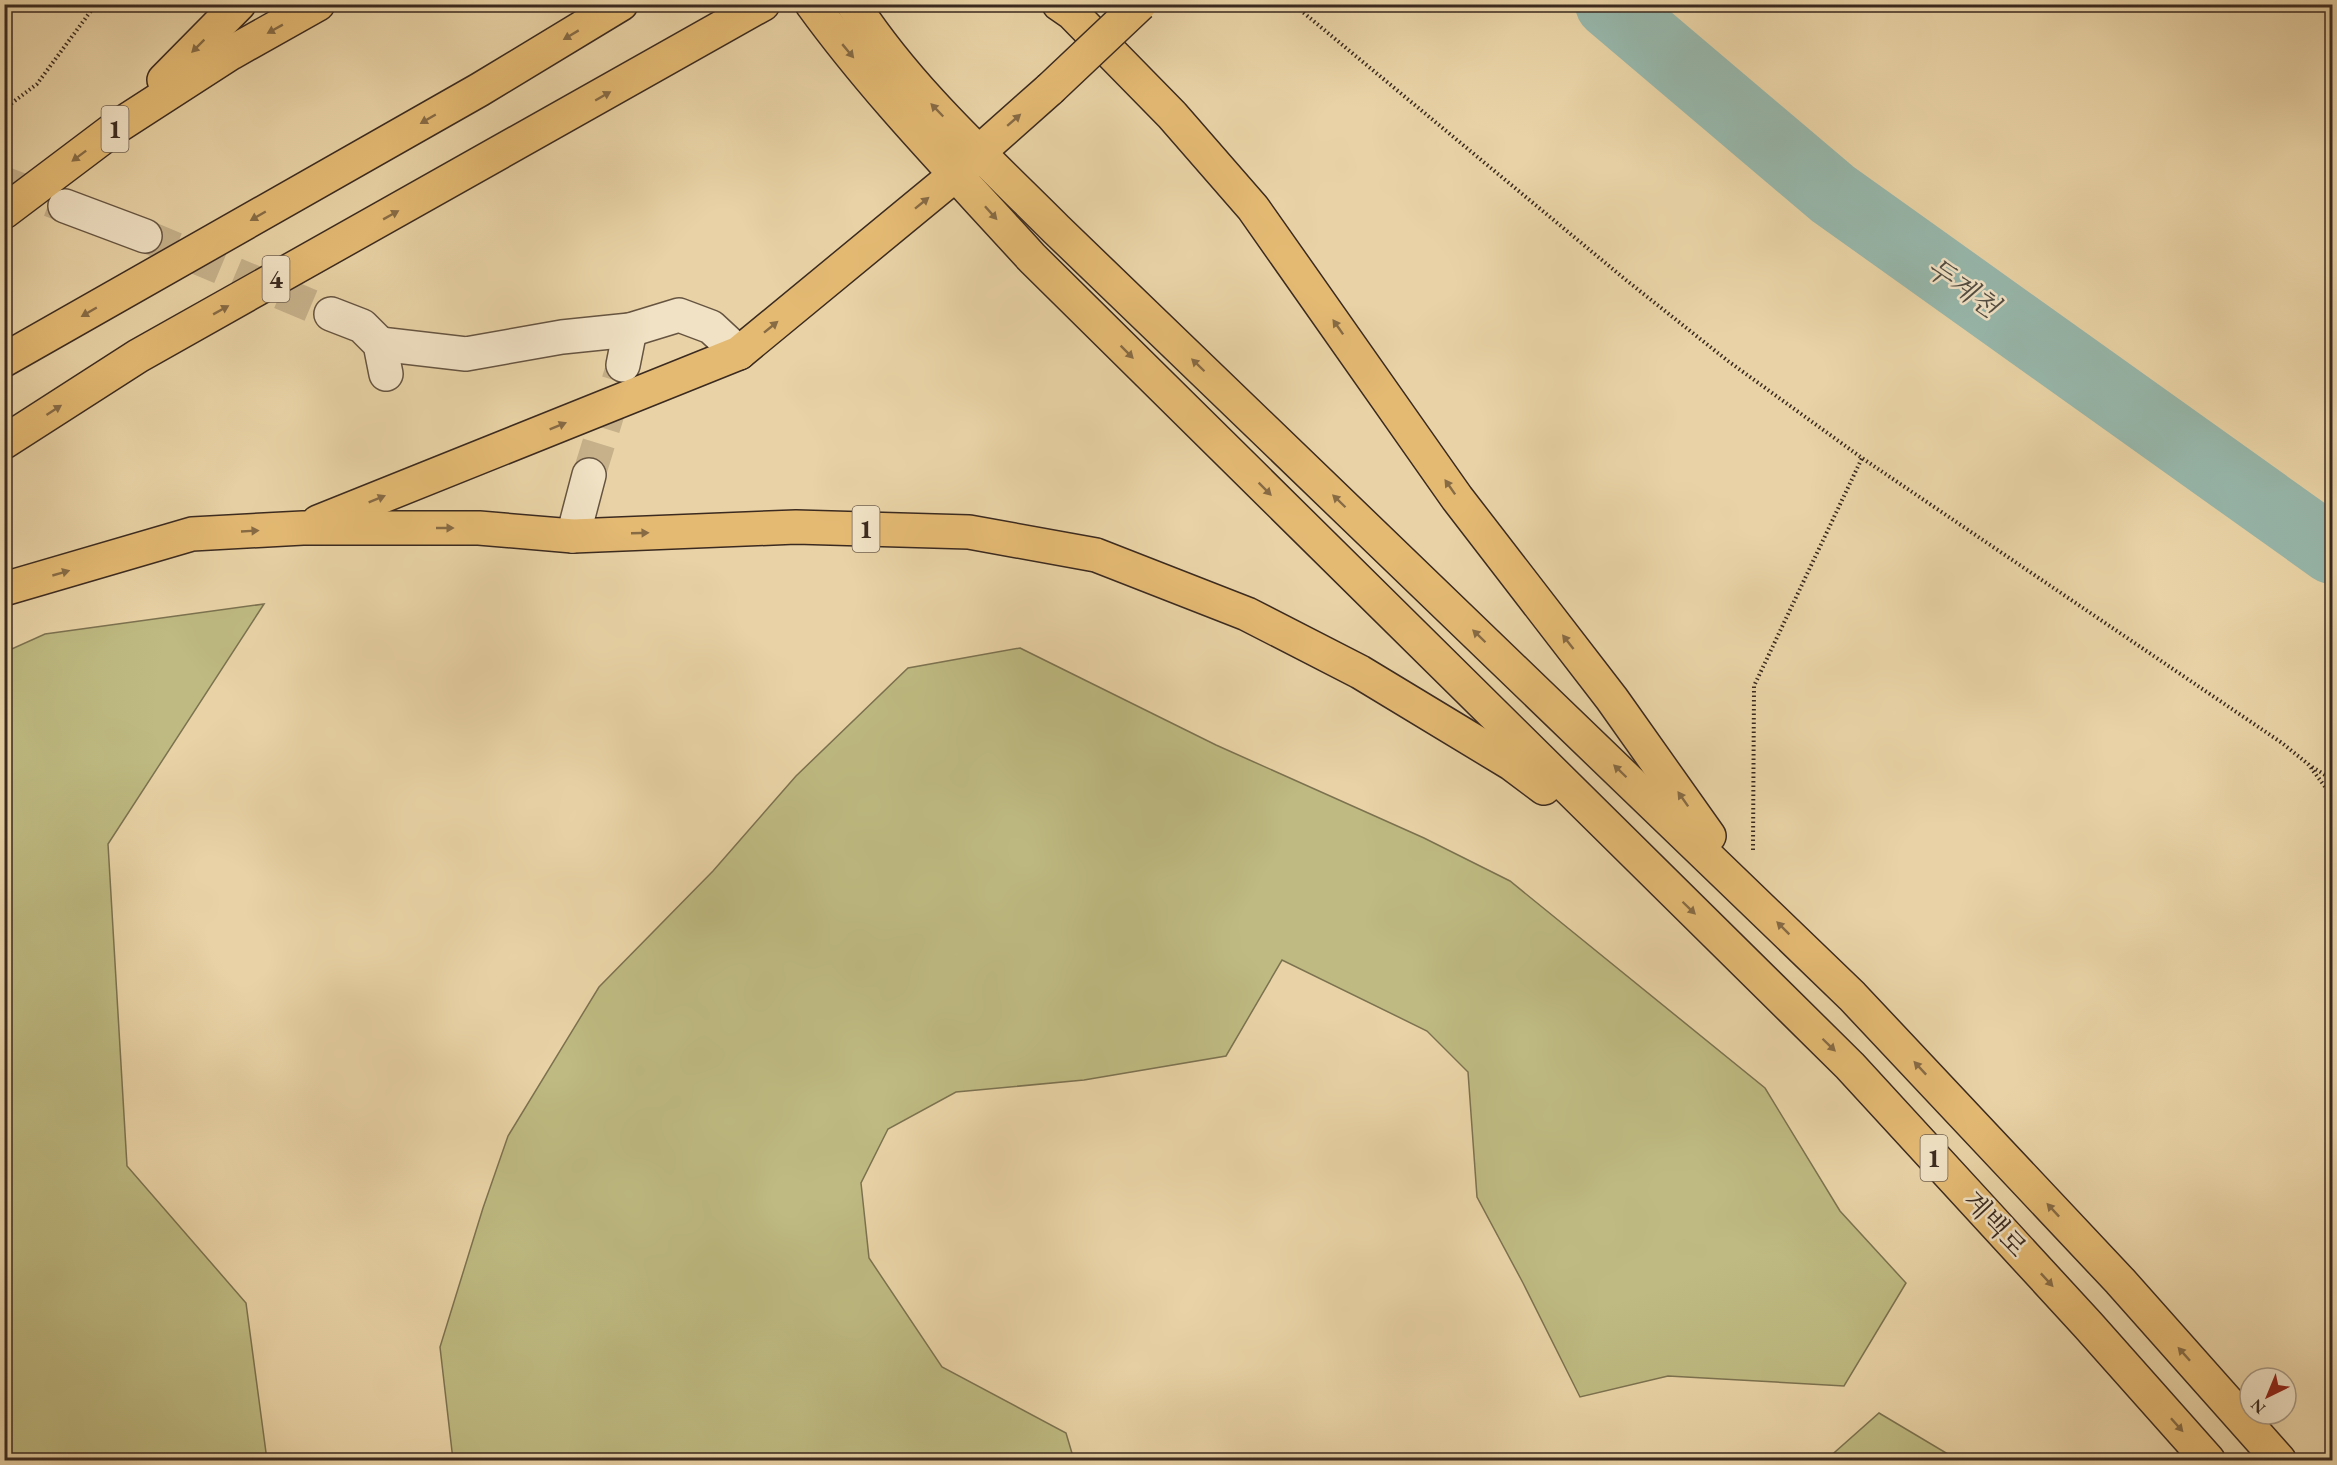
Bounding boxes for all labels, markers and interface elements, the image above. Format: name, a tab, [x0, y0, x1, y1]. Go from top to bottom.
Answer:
one-way arrow	[267, 23, 283, 34]
one-way arrow	[563, 29, 579, 40]
one-way arrow	[191, 39, 205, 53]
one-way arrow	[841, 43, 854, 59]
one-way arrow	[595, 90, 611, 101]
one-way arrow	[931, 104, 945, 118]
road number: 1	[102, 106, 128, 152]
one-way arrow	[419, 114, 436, 124]
one-way arrow	[1006, 114, 1021, 127]
one-way arrow	[71, 150, 87, 162]
one-way arrow	[914, 197, 929, 209]
one-way arrow	[984, 205, 998, 220]
one-way arrow	[250, 210, 266, 221]
one-way arrow	[383, 210, 400, 220]
water label: 두계천	[1919, 249, 2008, 326]
road number: 4	[262, 256, 290, 302]
one-way arrow	[213, 305, 230, 315]
one-way arrow	[80, 307, 97, 317]
one-way arrow	[763, 320, 779, 333]
one-way arrow	[1332, 320, 1344, 335]
one-way arrow	[1119, 345, 1133, 359]
one-way arrow	[1192, 359, 1206, 373]
one-way arrow	[46, 405, 62, 416]
one-way arrow	[549, 421, 567, 431]
one-way arrow	[1445, 479, 1456, 495]
one-way arrow	[1258, 482, 1272, 496]
one-way arrow	[368, 494, 386, 504]
one-way arrow	[1332, 494, 1346, 508]
road number: 1	[852, 506, 880, 552]
one-way arrow	[435, 523, 454, 533]
one-way arrow	[240, 527, 259, 536]
one-way arrow	[630, 528, 649, 538]
one-way arrow	[52, 568, 70, 577]
one-way arrow	[1473, 629, 1487, 643]
one-way arrow	[1563, 634, 1575, 649]
one-way arrow	[1614, 764, 1628, 778]
one-way arrow	[1677, 792, 1689, 808]
one-way arrow	[1682, 901, 1696, 915]
one-way arrow	[1777, 922, 1791, 936]
one-way arrow	[1821, 1037, 1835, 1051]
one-way arrow	[1913, 1061, 1927, 1075]
road number: 1	[1920, 1135, 1948, 1181]
street label: 계백로	[1956, 1183, 2035, 1264]
one-way arrow	[2047, 1203, 2060, 1218]
one-way arrow	[2040, 1272, 2053, 1287]
one-way arrow	[2178, 1347, 2191, 1362]
north arrow	[2238, 1366, 2298, 1426]
text: N	[2246, 1394, 2270, 1419]
one-way arrow	[2170, 1417, 2183, 1432]

